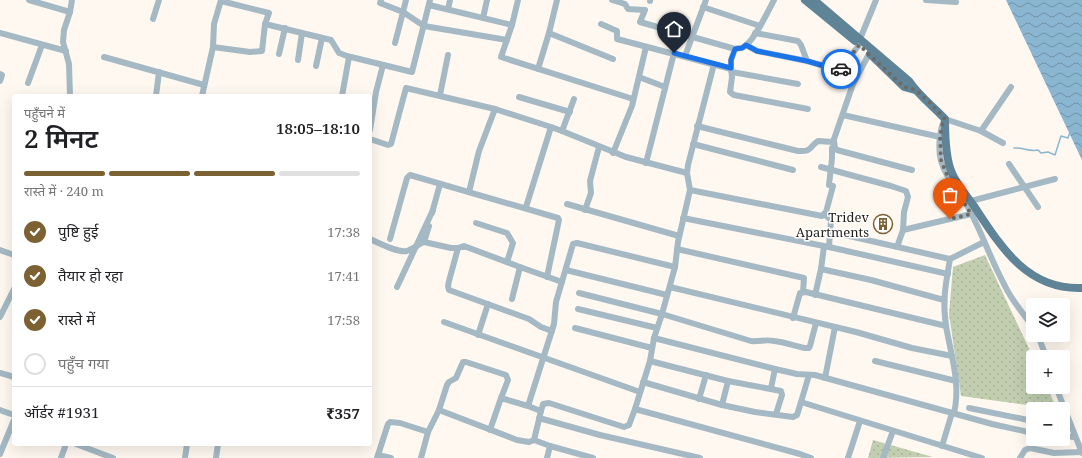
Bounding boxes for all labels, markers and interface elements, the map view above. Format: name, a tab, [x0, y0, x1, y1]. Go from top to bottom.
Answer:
pin	[657, 12, 691, 53]
icon: home	[663, 18, 685, 40]
courier	[821, 49, 861, 89]
icon: car	[830, 58, 852, 80]
text: पहुँचने में	[24, 104, 65, 122]
text: 18:05–18:10	[276, 118, 360, 138]
text: 2 मिनट	[24, 120, 98, 156]
pin	[933, 178, 967, 219]
text: रास्ते में · 240 m	[24, 182, 104, 200]
icon: bag	[939, 184, 961, 206]
place label: Tridev Apartments	[796, 208, 869, 241]
building icon: Tridev Apartments	[872, 213, 894, 235]
icon: check	[24, 221, 46, 243]
text: पुष्टि हुई	[58, 221, 98, 241]
text: 17:38	[327, 223, 360, 241]
icon: check	[24, 265, 46, 287]
text: तैयार हो रहा	[58, 265, 123, 285]
text: 17:41	[327, 267, 360, 285]
map controls	[1026, 298, 1070, 446]
button: layers	[1026, 298, 1070, 342]
icon: check	[24, 309, 46, 331]
text: रास्ते में	[58, 309, 95, 329]
text: 17:58	[327, 311, 360, 329]
button: +	[1026, 350, 1070, 394]
text: पहुँच गया	[58, 353, 109, 373]
text: ऑर्डर #1931	[24, 402, 99, 422]
button: −	[1026, 402, 1070, 446]
text: ₹357	[326, 403, 360, 423]

